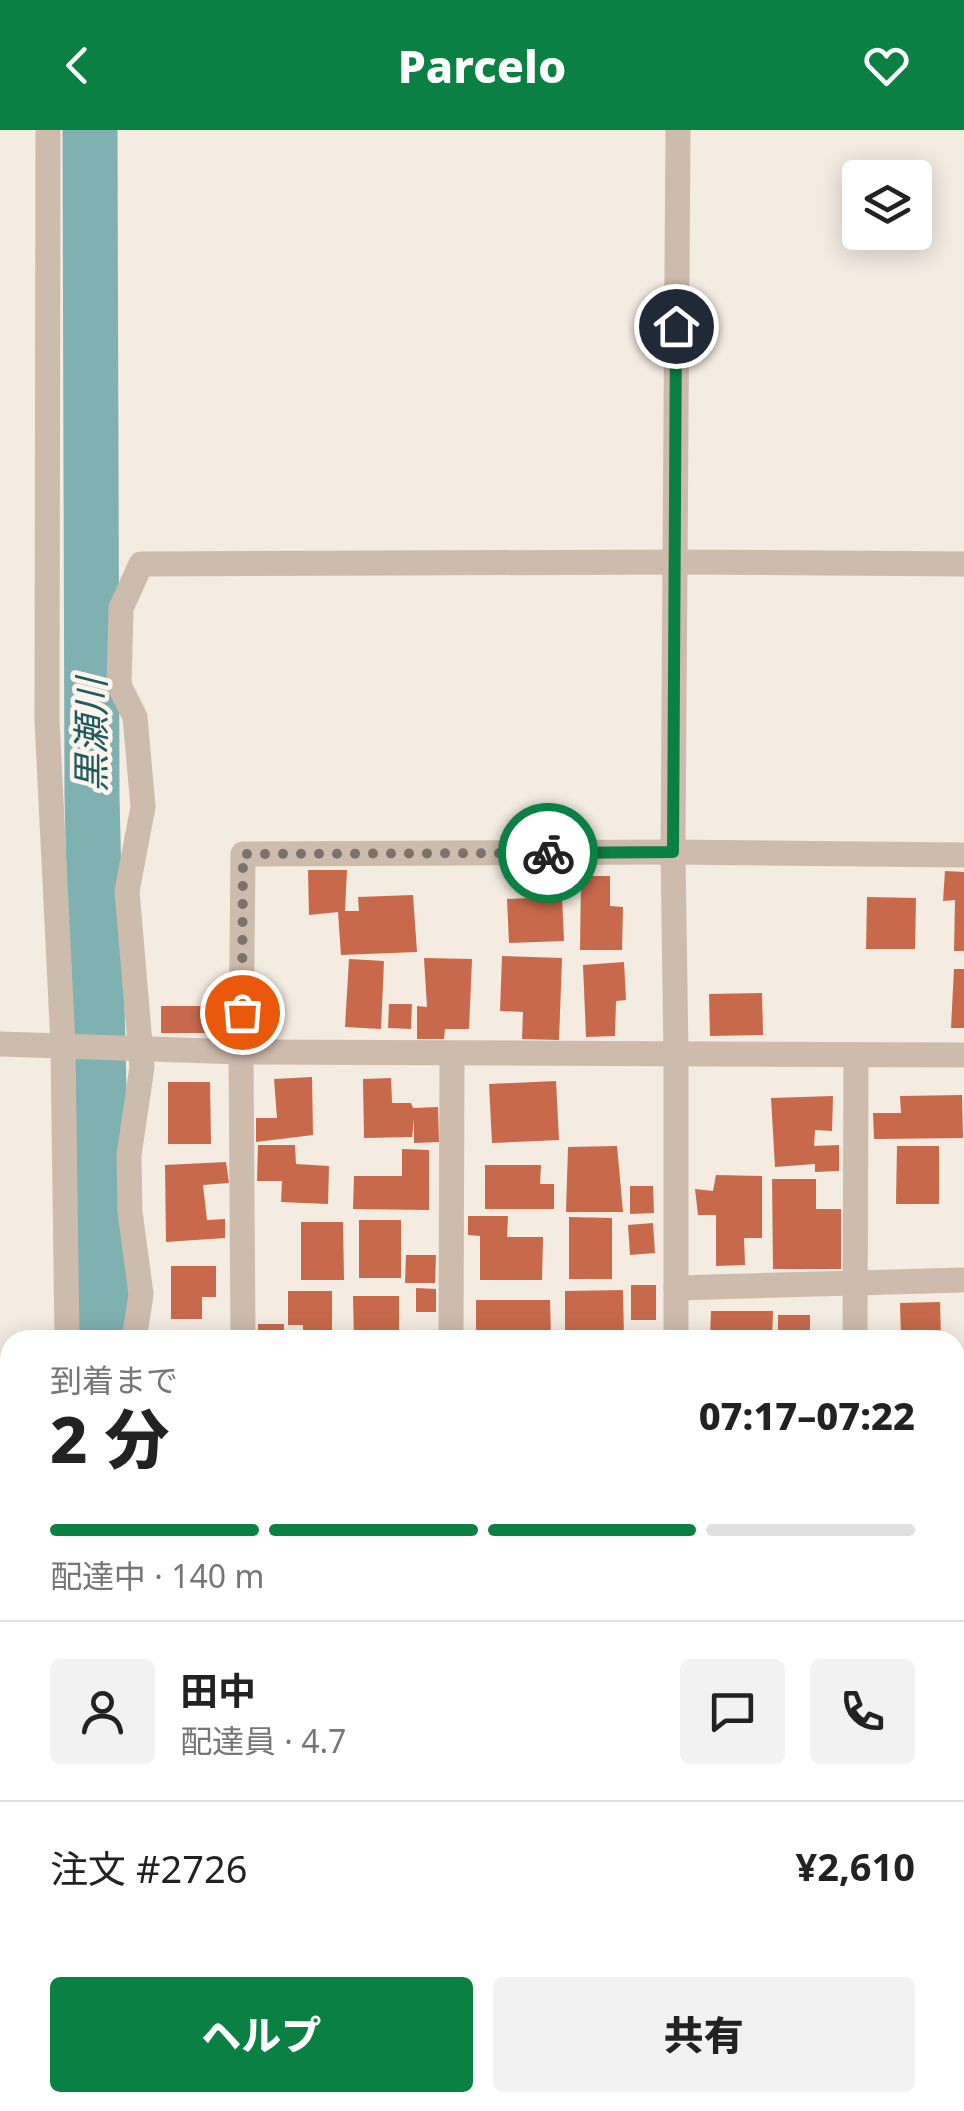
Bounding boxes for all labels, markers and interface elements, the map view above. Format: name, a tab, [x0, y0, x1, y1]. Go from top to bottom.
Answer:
text: Parcelo	[398, 35, 566, 96]
icon: back	[50, 38, 105, 93]
icon: heart	[859, 38, 914, 93]
map controls	[842, 160, 932, 250]
button: layers	[842, 160, 932, 250]
pin	[634, 284, 719, 369]
icon: home	[649, 299, 704, 354]
water label: 黒瀬川	[64, 674, 116, 792]
courier	[498, 803, 598, 903]
icon: bike	[521, 826, 576, 881]
pin	[200, 970, 285, 1055]
icon: bag	[215, 985, 270, 1040]
text: 到着まで	[50, 1358, 178, 1401]
text: 07:17–07:22	[699, 1389, 915, 1441]
text: 2 分	[50, 1394, 169, 1482]
text: 配達中 · 140 m	[50, 1554, 264, 1597]
button: person	[50, 1659, 155, 1764]
button: chat	[680, 1659, 785, 1764]
button: phone	[810, 1659, 915, 1764]
text: 田中	[180, 1664, 256, 1716]
text: 配達員 · 4.7	[180, 1719, 346, 1762]
text: ¥2,610	[795, 1840, 915, 1892]
text: 注文 #2726	[50, 1842, 247, 1894]
button: ヘルプ	[50, 1977, 473, 2092]
button: 共有	[493, 1977, 915, 2092]

